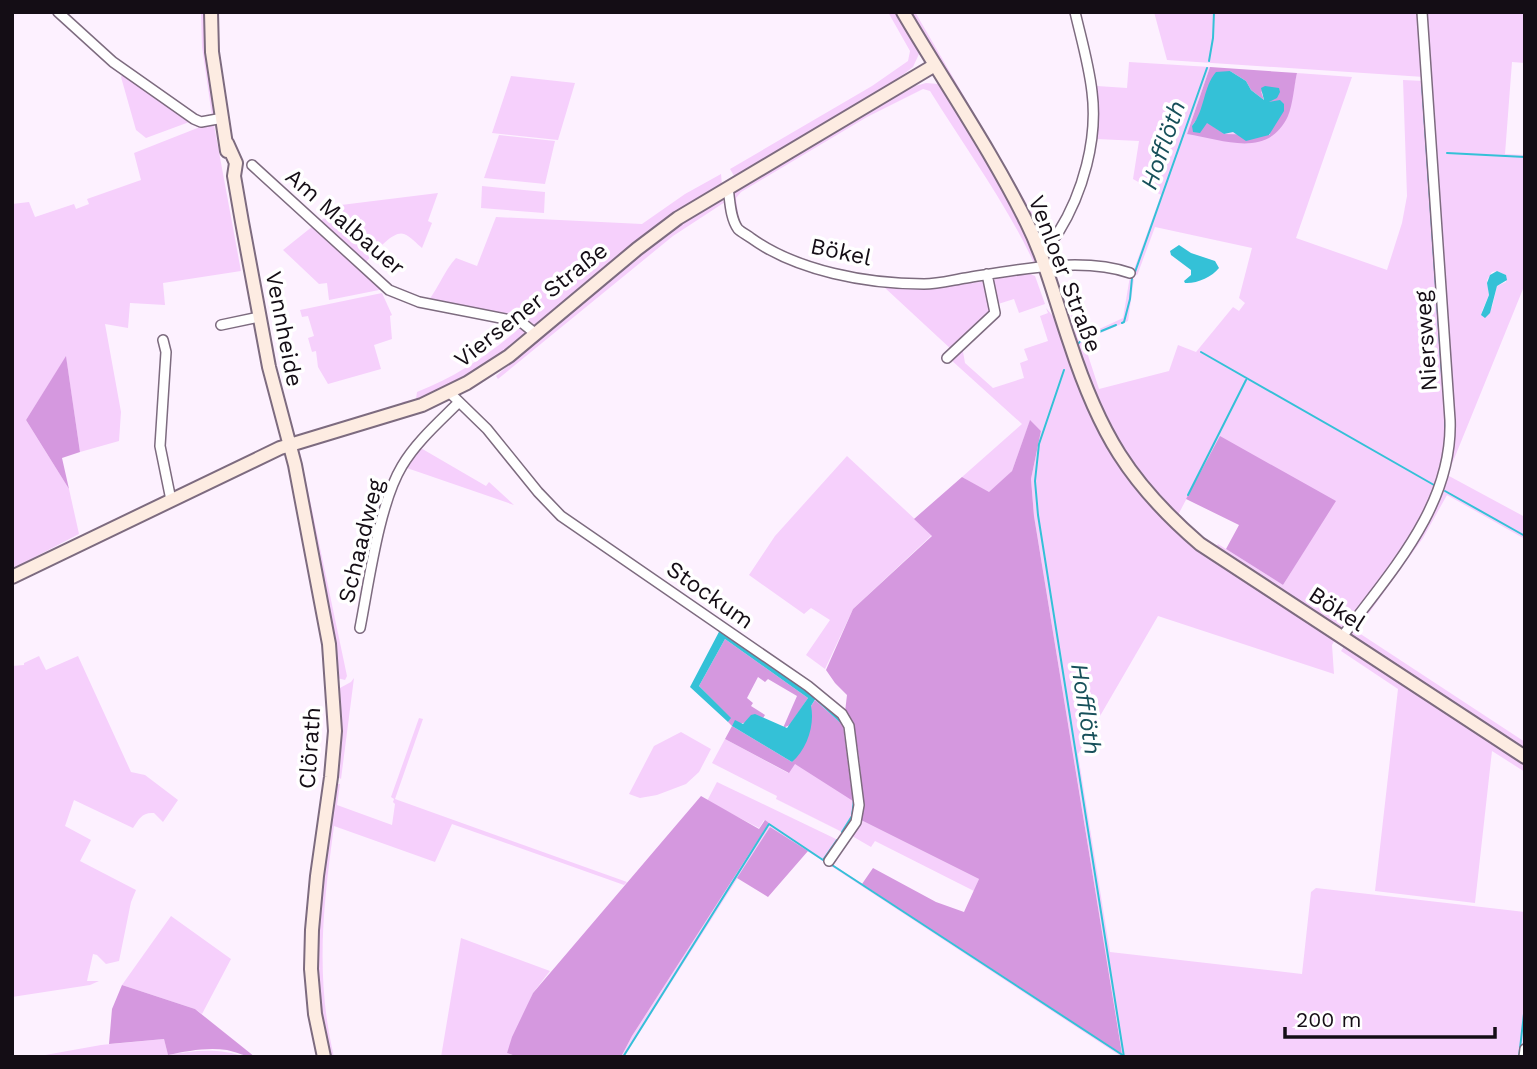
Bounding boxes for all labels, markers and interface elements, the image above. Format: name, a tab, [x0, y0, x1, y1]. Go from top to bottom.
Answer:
water label: Hofflöth	[1135, 97, 1191, 193]
street label: Am Malbauer	[280, 163, 410, 281]
street label: Venloer Straße	[1023, 192, 1107, 356]
street label: Bökel	[808, 232, 874, 272]
street label: Viersener Straße	[449, 237, 613, 373]
street label: Vennheide	[260, 269, 308, 389]
street label: Niersweg	[1409, 289, 1443, 392]
street label: Schaadweg	[333, 476, 390, 606]
street label: Stockum	[661, 555, 759, 635]
street label: Bökel	[1304, 581, 1370, 637]
water label: Hofflöth	[1065, 661, 1107, 757]
street label: Clörath	[294, 706, 326, 790]
scale bar	[1285, 996, 1495, 1040]
text: 200 m	[1296, 1007, 1362, 1032]

